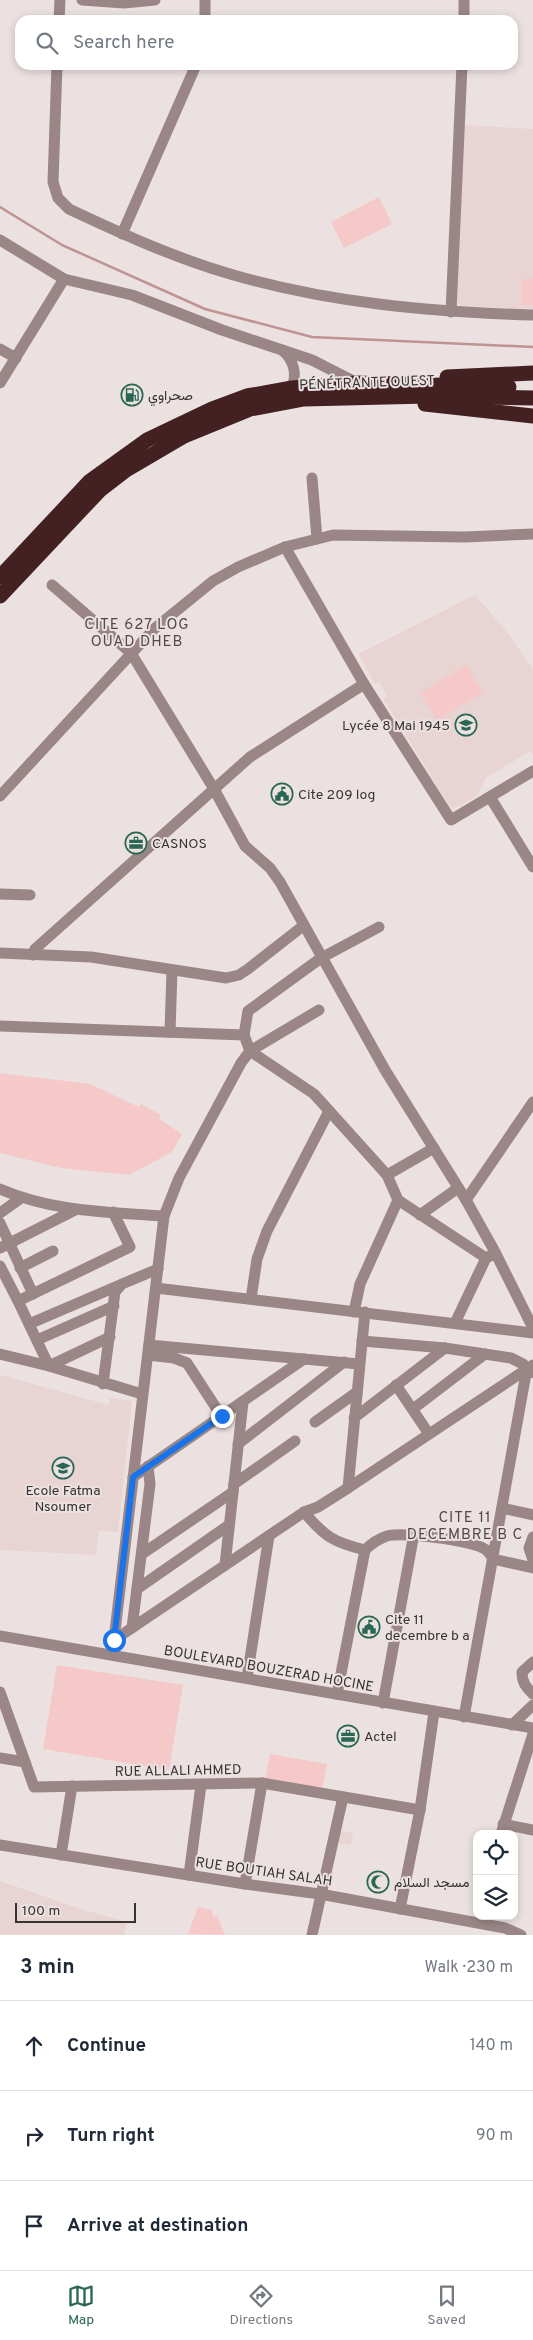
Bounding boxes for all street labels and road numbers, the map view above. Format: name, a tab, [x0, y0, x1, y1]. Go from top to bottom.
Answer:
street label: PÉNÉTRANTE OUEST	[299, 372, 435, 394]
street label: BOULEVARD BOUZERAD HOCINE	[163, 1643, 375, 1696]
street label: RUE ALLALI AHMED	[114, 1762, 242, 1781]
street label: RUE BOUTIAH SALAH	[194, 1854, 333, 1891]

